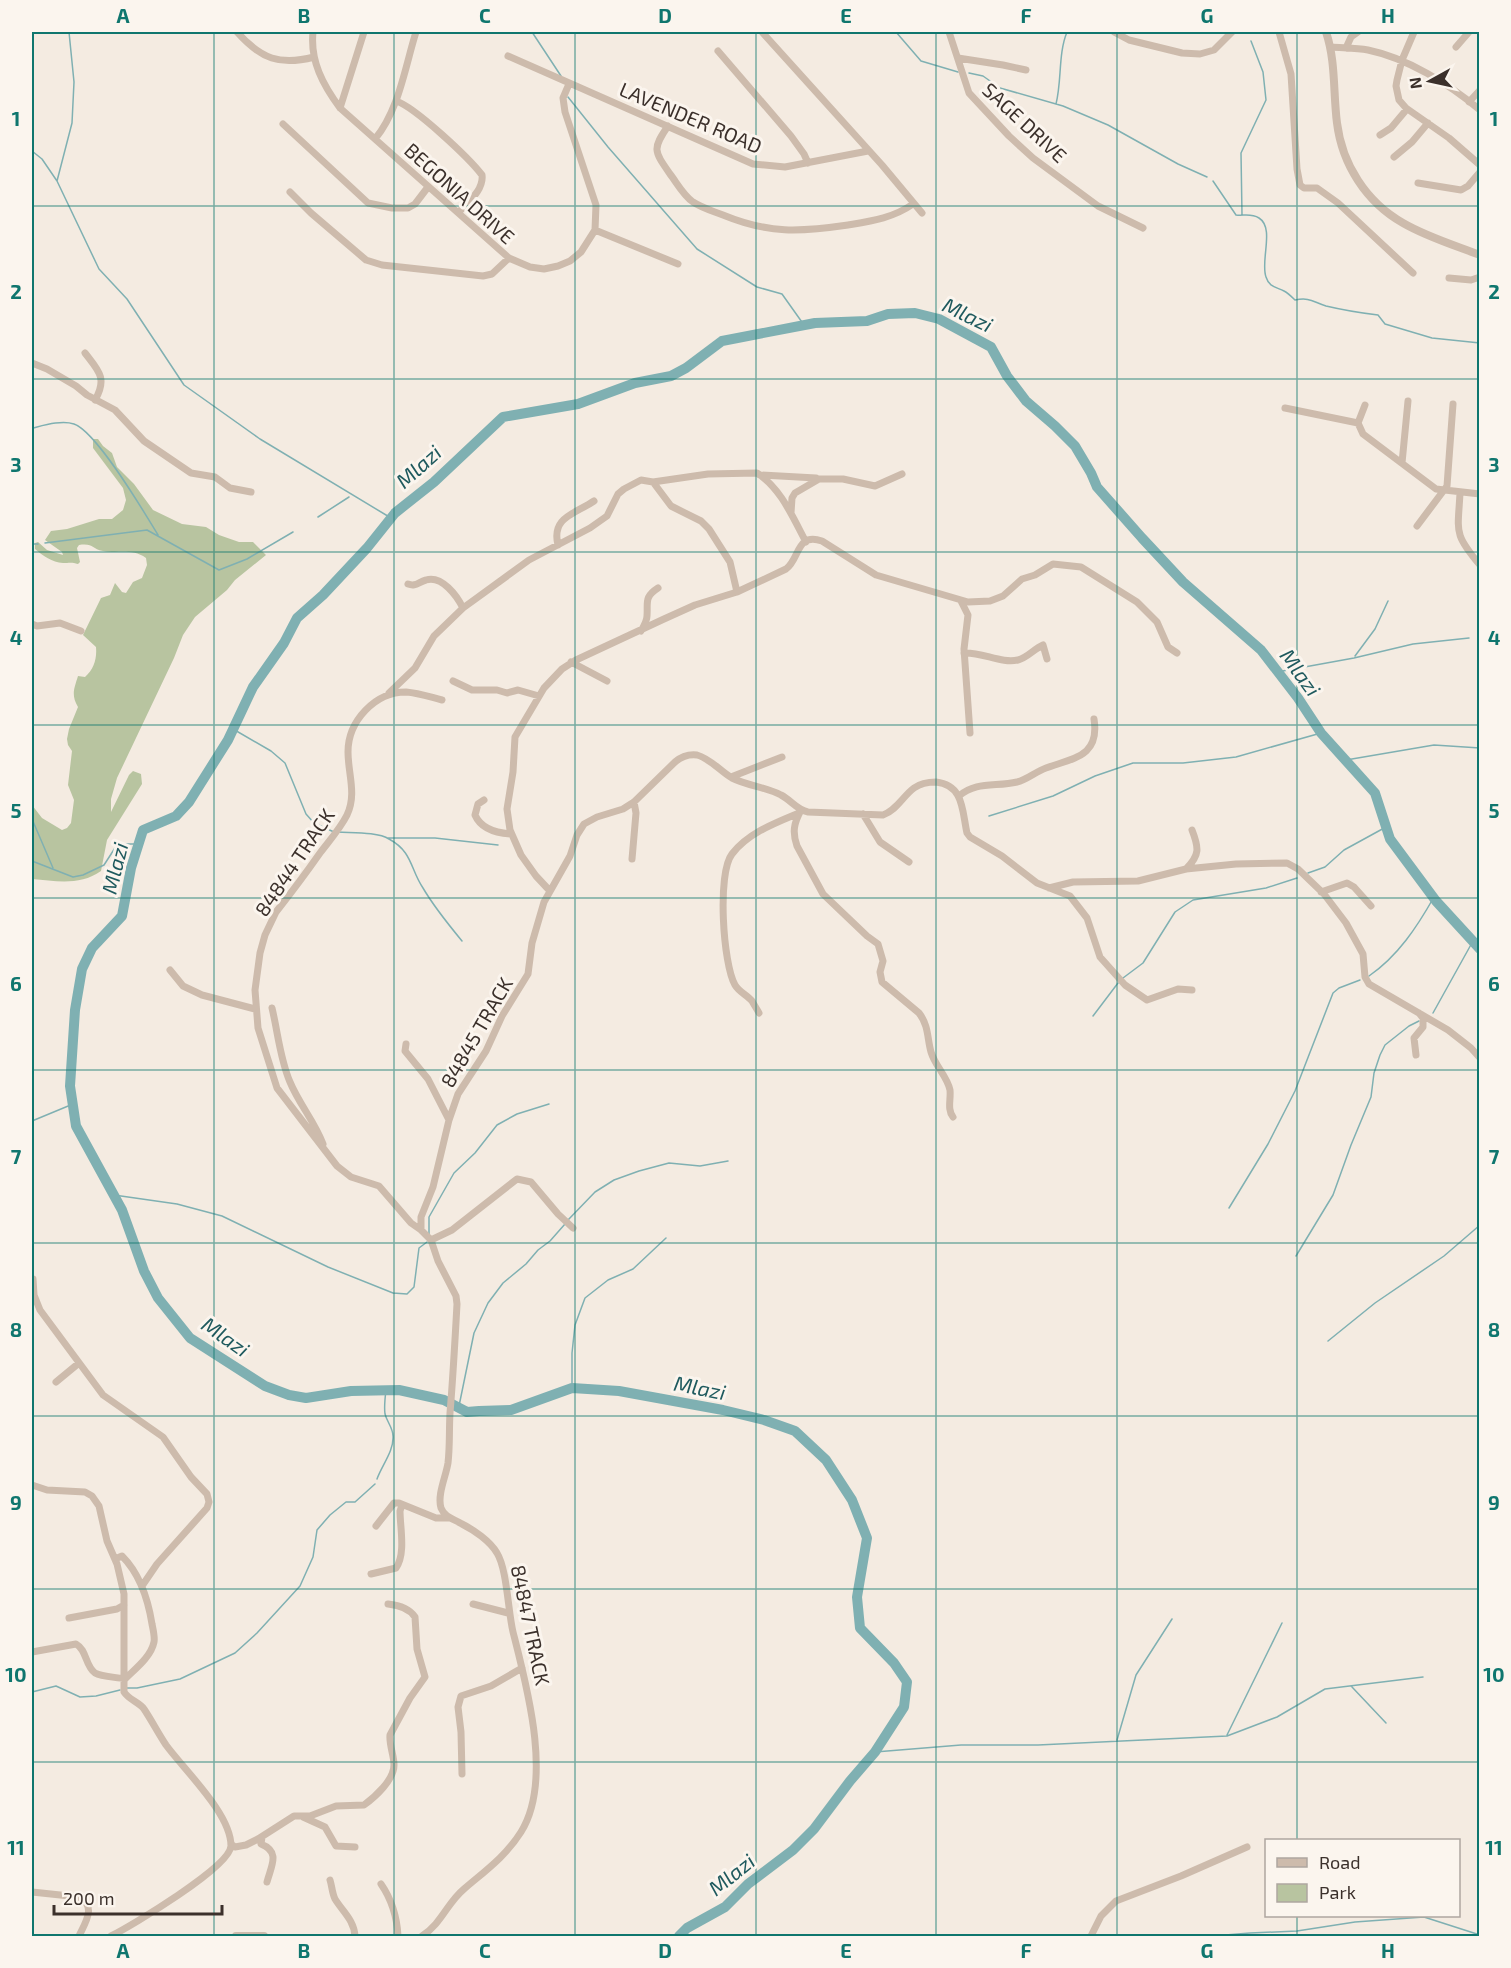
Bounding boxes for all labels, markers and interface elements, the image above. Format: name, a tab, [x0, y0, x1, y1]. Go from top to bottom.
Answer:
text: A	[116, 3, 130, 27]
text: B	[298, 3, 310, 27]
text: C	[479, 3, 491, 27]
text: D	[658, 3, 672, 27]
text: E	[840, 3, 852, 27]
text: F	[1020, 3, 1032, 27]
text: G	[1201, 3, 1213, 27]
text: H	[1381, 3, 1395, 27]
north arrow	[1400, 51, 1460, 111]
street label: LAVENDER ROAD	[616, 76, 766, 158]
text: N	[1404, 76, 1425, 90]
street label: SAGE DRIVE	[978, 77, 1072, 167]
text: 1	[12, 106, 20, 130]
text: 1	[1490, 106, 1498, 130]
street label: BEGONIA DRIVE	[400, 137, 520, 249]
text: 2	[10, 279, 22, 303]
text: 2	[1488, 279, 1500, 303]
water label: Mlazi	[939, 291, 997, 337]
water label: Mlazi	[390, 439, 446, 493]
text: 3	[10, 452, 22, 476]
text: 3	[1488, 452, 1500, 476]
text: 4	[10, 625, 23, 649]
text: 4	[1488, 625, 1501, 649]
water label: Mlazi	[1276, 643, 1326, 701]
text: 5	[10, 798, 22, 822]
text: 5	[1488, 798, 1500, 822]
street label: 84844 TRACK	[249, 803, 339, 920]
water label: Mlazi	[96, 840, 132, 896]
text: 6	[10, 971, 22, 995]
text: 6	[1488, 971, 1500, 995]
street label: 84845 TRACK	[435, 973, 517, 1091]
text: 7	[11, 1144, 22, 1168]
text: 7	[1489, 1144, 1500, 1168]
water label: Mlazi	[197, 1311, 255, 1361]
text: 8	[10, 1317, 22, 1341]
text: 8	[1488, 1317, 1500, 1341]
water label: Mlazi	[672, 1370, 728, 1404]
text: 9	[10, 1490, 22, 1514]
text: 9	[1488, 1490, 1500, 1514]
street label: 84847 TRACK	[507, 1563, 556, 1688]
text: 10	[5, 1662, 27, 1686]
text: 10	[1483, 1662, 1505, 1686]
text: 11	[7, 1835, 25, 1859]
text: 11	[1485, 1835, 1503, 1859]
legend	[1265, 1839, 1460, 1917]
water label: Mlazi	[703, 1848, 759, 1900]
text: Road	[1319, 1851, 1360, 1873]
scale bar	[54, 1878, 222, 1916]
text: Park	[1319, 1881, 1356, 1903]
text: 200 m	[63, 1887, 115, 1909]
text: A	[116, 1938, 130, 1962]
text: B	[298, 1938, 310, 1962]
text: C	[479, 1938, 491, 1962]
text: D	[658, 1938, 672, 1962]
text: E	[840, 1938, 852, 1962]
text: F	[1020, 1938, 1032, 1962]
text: G	[1201, 1938, 1213, 1962]
text: H	[1381, 1938, 1395, 1962]

